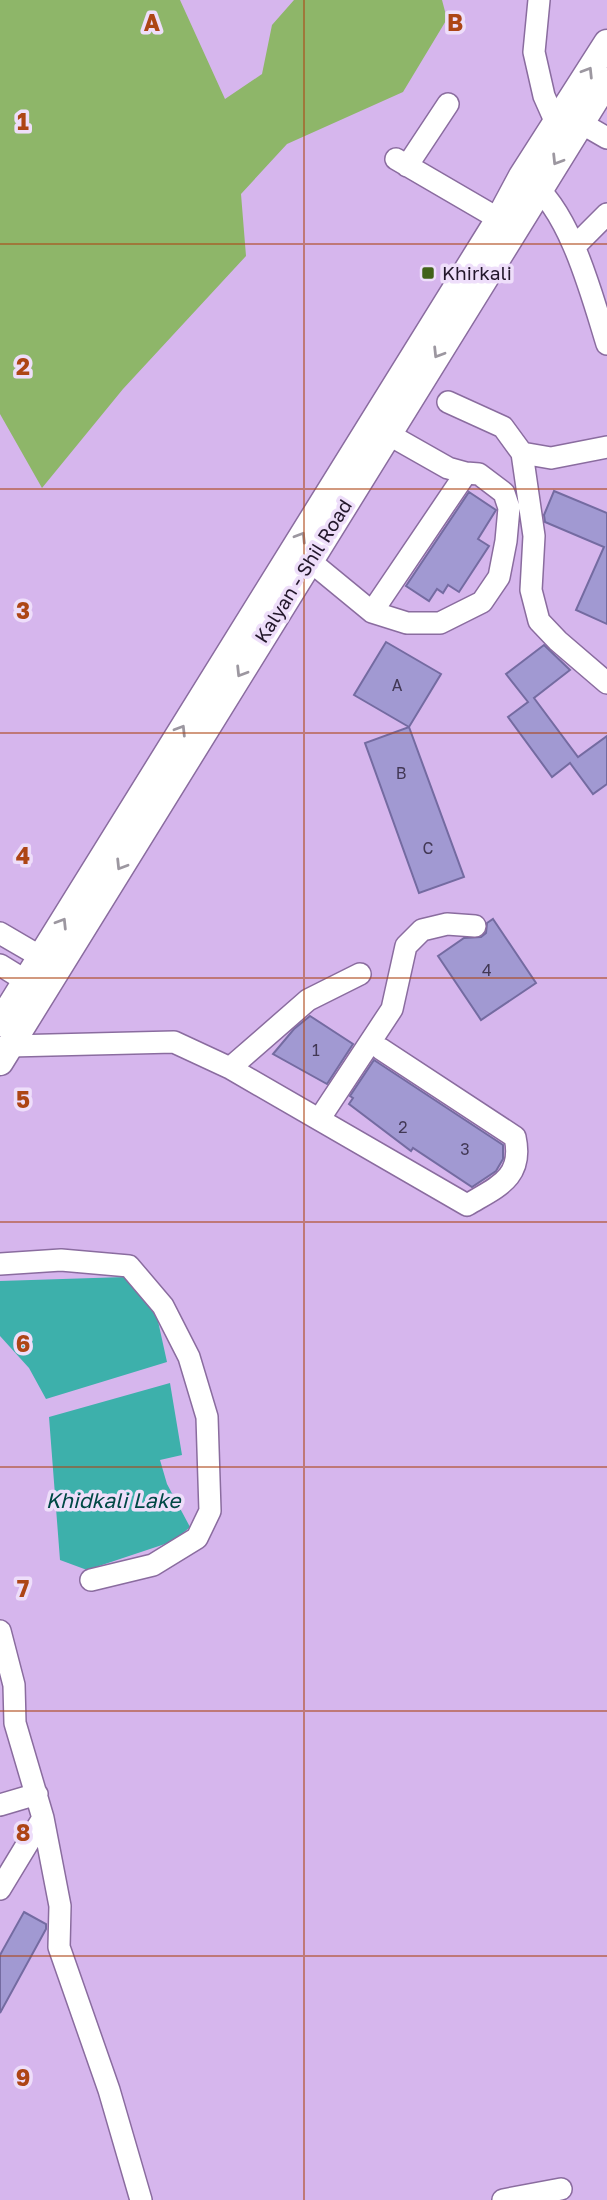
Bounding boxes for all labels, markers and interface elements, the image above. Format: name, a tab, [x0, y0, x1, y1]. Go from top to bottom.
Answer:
text: A	[144, 8, 161, 36]
text: B	[447, 8, 463, 36]
one-way arrow	[580, 67, 593, 80]
text: 1	[17, 107, 29, 135]
one-way arrow	[553, 152, 566, 165]
place label: Khirkali	[442, 261, 512, 284]
marker: Khirkali	[420, 265, 436, 281]
one-way arrow	[433, 346, 446, 359]
text: 2	[16, 352, 30, 380]
street label: Kalyan - Shil Road	[249, 495, 356, 647]
one-way arrow	[293, 531, 306, 544]
text: 3	[16, 596, 30, 624]
one-way arrow	[237, 664, 250, 677]
house number: A	[392, 675, 403, 695]
one-way arrow	[173, 724, 186, 737]
house number: B	[396, 763, 406, 783]
house number: C	[423, 838, 434, 858]
text: 4	[16, 841, 30, 869]
one-way arrow	[117, 858, 130, 871]
one-way arrow	[53, 918, 66, 931]
house number: 4	[482, 960, 492, 980]
house number: 1	[312, 1040, 320, 1060]
text: 5	[16, 1085, 30, 1113]
house number: 2	[398, 1117, 408, 1137]
house number: 3	[460, 1139, 470, 1159]
text: 6	[16, 1329, 30, 1357]
water label: Khidkali Lake	[46, 1487, 182, 1513]
text: 7	[17, 1574, 29, 1602]
text: 8	[16, 1818, 30, 1846]
text: 9	[16, 2063, 30, 2091]

